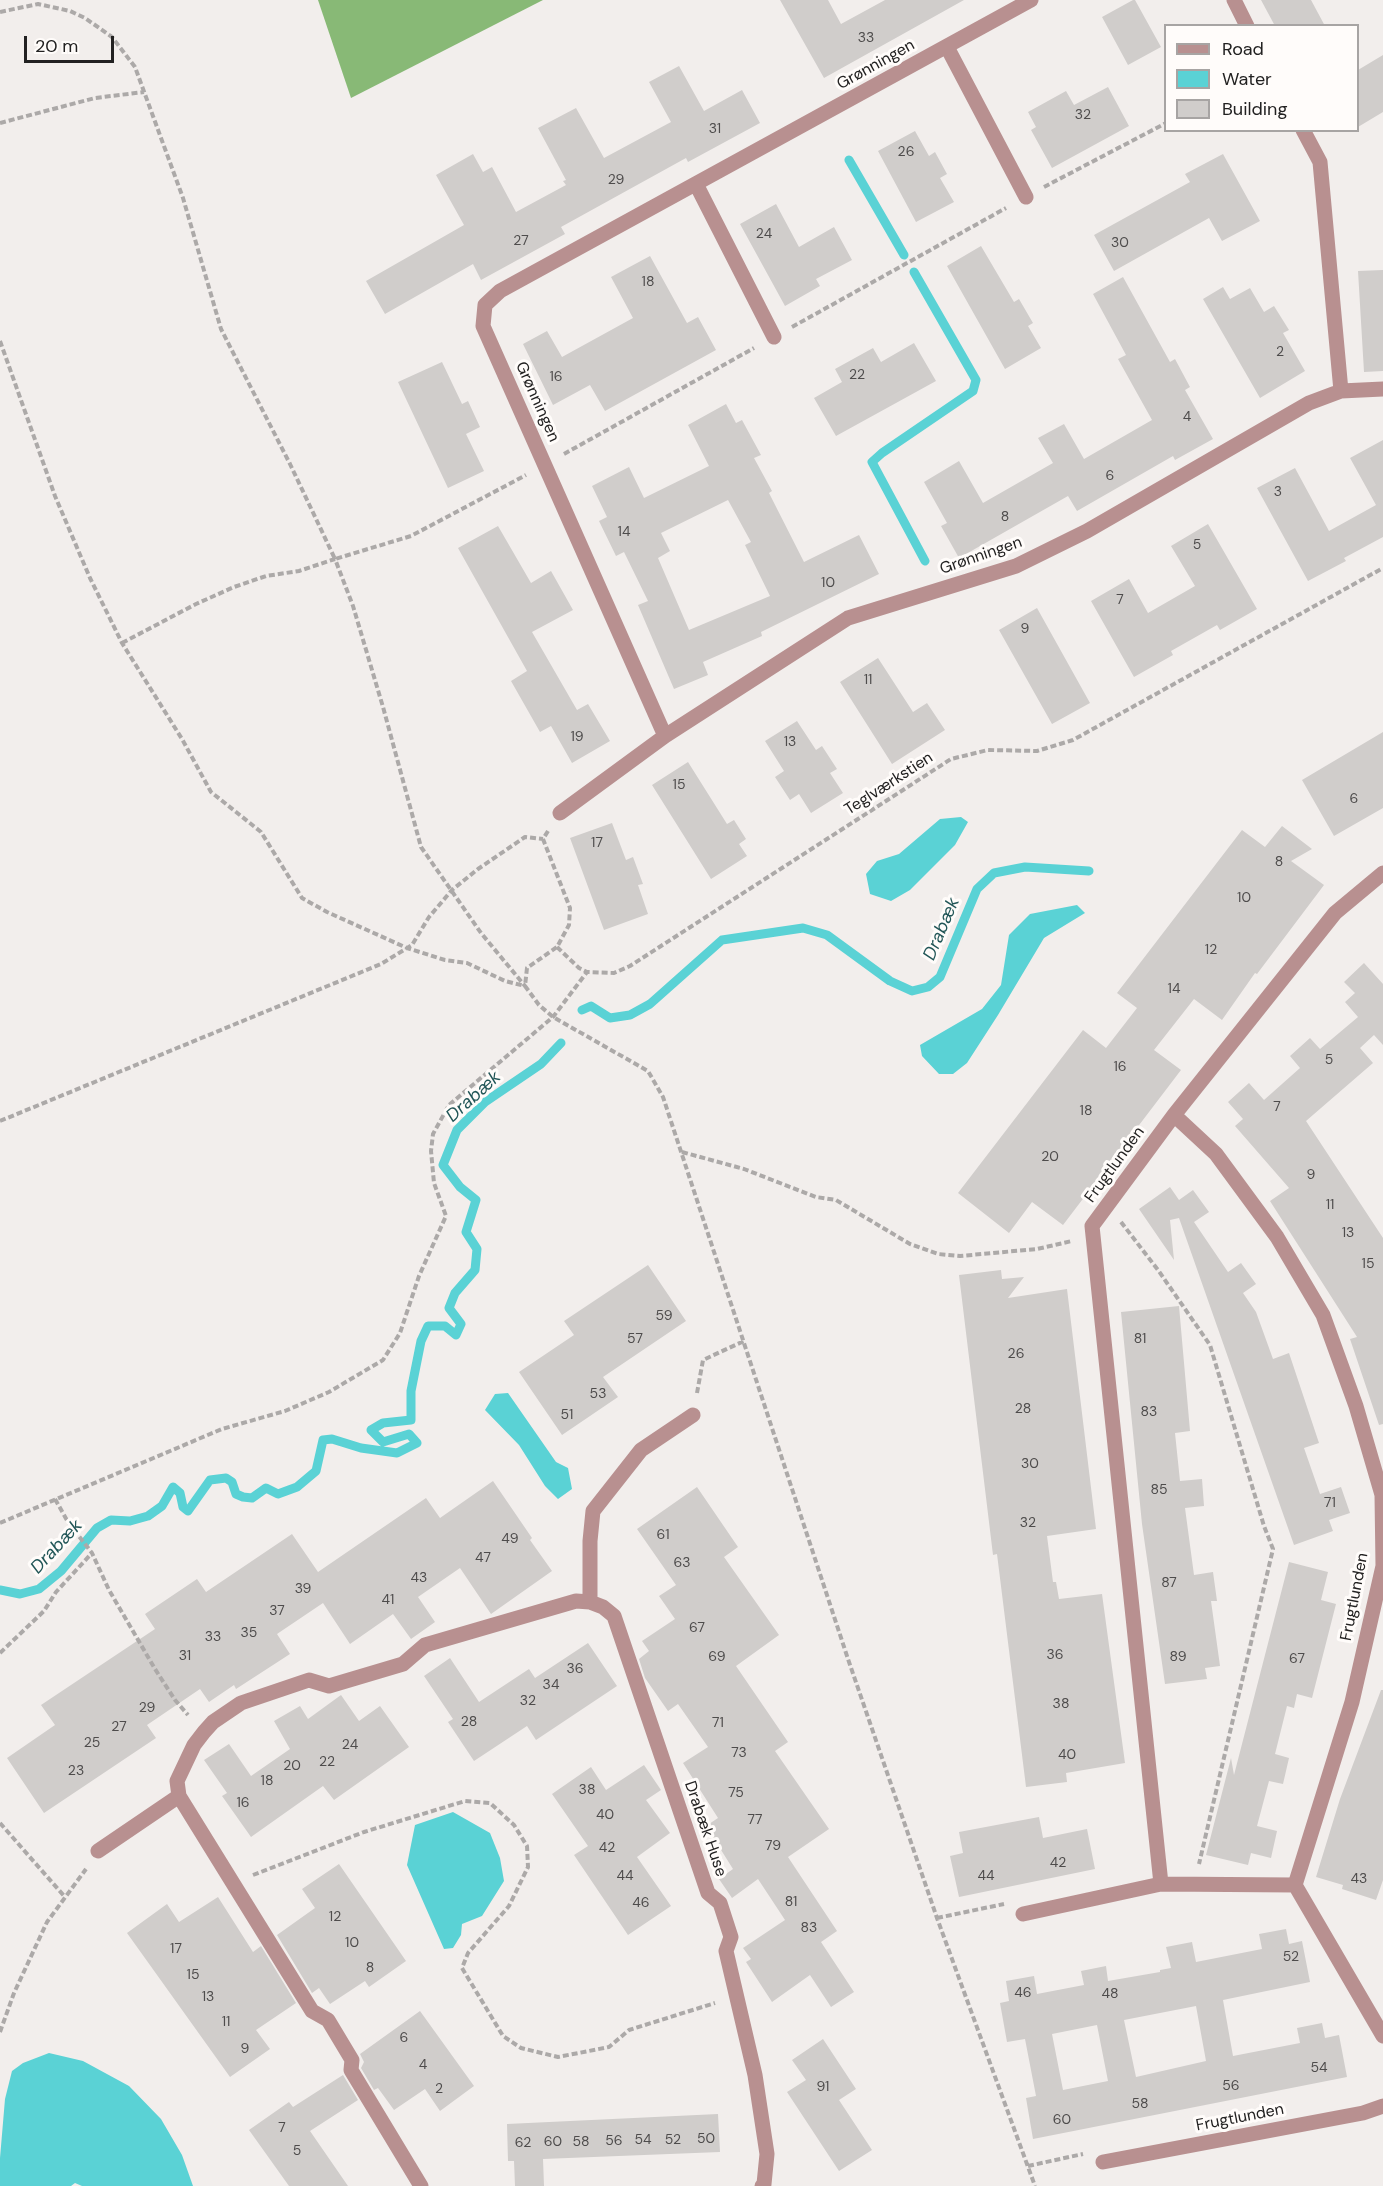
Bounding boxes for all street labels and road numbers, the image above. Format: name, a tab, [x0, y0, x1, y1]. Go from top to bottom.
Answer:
street label: Grønningen	[834, 36, 918, 94]
street label: Grønningen	[511, 359, 563, 445]
street label: Grønningen	[937, 533, 1025, 579]
street label: Teglværkstien	[841, 748, 937, 820]
street label: Frugtlunden	[1081, 1123, 1149, 1207]
street label: Frugtlunden	[1337, 1551, 1373, 1643]
street label: Drabæk Huse	[680, 1779, 730, 1879]
street label: Frugtlunden	[1194, 2100, 1286, 2136]

